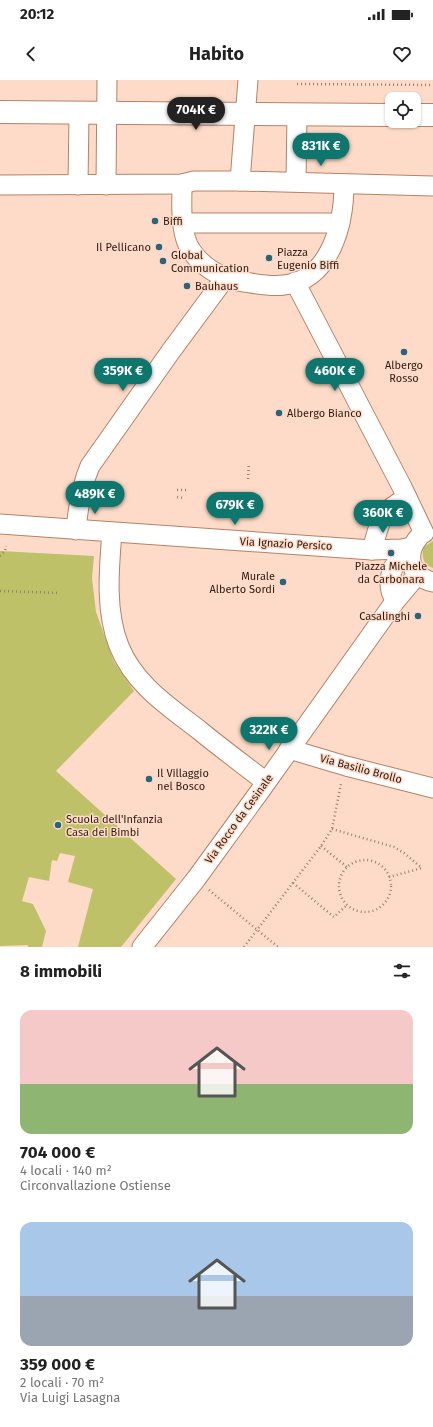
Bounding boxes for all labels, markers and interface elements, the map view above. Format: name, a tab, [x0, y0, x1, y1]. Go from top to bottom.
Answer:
text: 20:12	[20, 5, 54, 23]
icon: back	[20, 43, 42, 65]
text: Habito	[189, 43, 244, 65]
icon: heart	[391, 43, 413, 65]
map controls	[385, 92, 421, 128]
button: locate	[385, 92, 421, 128]
pin: 704K €	[163, 97, 229, 131]
text: 704K €	[176, 102, 216, 117]
pin: 831K €	[288, 133, 354, 167]
text: 831K €	[301, 138, 341, 153]
place label: Biffi	[163, 215, 183, 228]
marker: Biffi	[150, 216, 160, 226]
place label: Il Pellicano	[96, 241, 151, 254]
marker: Il Pellicano	[154, 242, 164, 252]
place label: Piazza Eugenio Biffi	[277, 246, 339, 272]
place label: Global Communication	[171, 249, 249, 275]
marker: Piazza Eugenio Biffi	[264, 253, 274, 263]
marker: Global Communication	[158, 256, 168, 266]
place label: Bauhaus	[195, 280, 238, 293]
marker: Bauhaus	[182, 281, 192, 291]
marker: Albergo Rosso	[399, 347, 409, 357]
pin: 359K €	[90, 358, 156, 392]
pin: 460K €	[302, 358, 368, 392]
place label: Albergo Rosso	[385, 359, 423, 385]
text: 359K €	[103, 363, 143, 378]
text: 460K €	[314, 363, 356, 378]
place label: Albergo Bianco	[287, 407, 362, 420]
marker: Albergo Bianco	[274, 408, 284, 418]
pin: 489K €	[62, 481, 128, 515]
text: 489K €	[75, 486, 115, 501]
pin: 679K €	[202, 492, 268, 526]
text: 679K €	[215, 497, 255, 512]
pin: 360K €	[350, 500, 416, 534]
text: 360K €	[363, 505, 403, 520]
street label: Via Ignazio Persico	[239, 535, 333, 553]
marker: Piazza Michele da Carbonara	[386, 548, 396, 558]
place label: Piazza Michele da Carbonara	[355, 560, 427, 586]
place label: Murale Alberto Sordi	[210, 570, 275, 596]
marker: Murale Alberto Sordi	[278, 577, 288, 587]
place label: Casalinghi	[359, 610, 410, 623]
marker: Casalinghi	[413, 611, 423, 621]
pin: 322K €	[236, 717, 302, 751]
text: 322K €	[249, 722, 289, 737]
street label: Via Basilio Brollo	[319, 752, 403, 786]
place label: Il Villaggio nel Bosco	[157, 767, 209, 793]
street label: Via Rocco da Cesinale	[202, 772, 276, 866]
marker: Il Villaggio nel Bosco	[144, 774, 154, 784]
place label: Scuola dell'Infanzia Casa dei Bimbi	[66, 813, 163, 839]
marker: Scuola dell'Infanzia Casa dei Bimbi	[53, 820, 63, 830]
icon: filters	[391, 960, 413, 982]
text: 8 immobili	[20, 961, 102, 982]
icon: home	[181, 1036, 253, 1108]
text: 704 000 €	[20, 1142, 95, 1163]
text: 4 locali · 140 m²	[20, 1163, 112, 1178]
text: Circonvallazione Ostiense	[20, 1178, 171, 1193]
icon: home	[181, 1248, 253, 1320]
text: 359 000 €	[20, 1354, 95, 1375]
text: 2 locali · 70 m²	[20, 1375, 104, 1390]
text: Via Luigi Lasagna	[20, 1390, 120, 1405]

